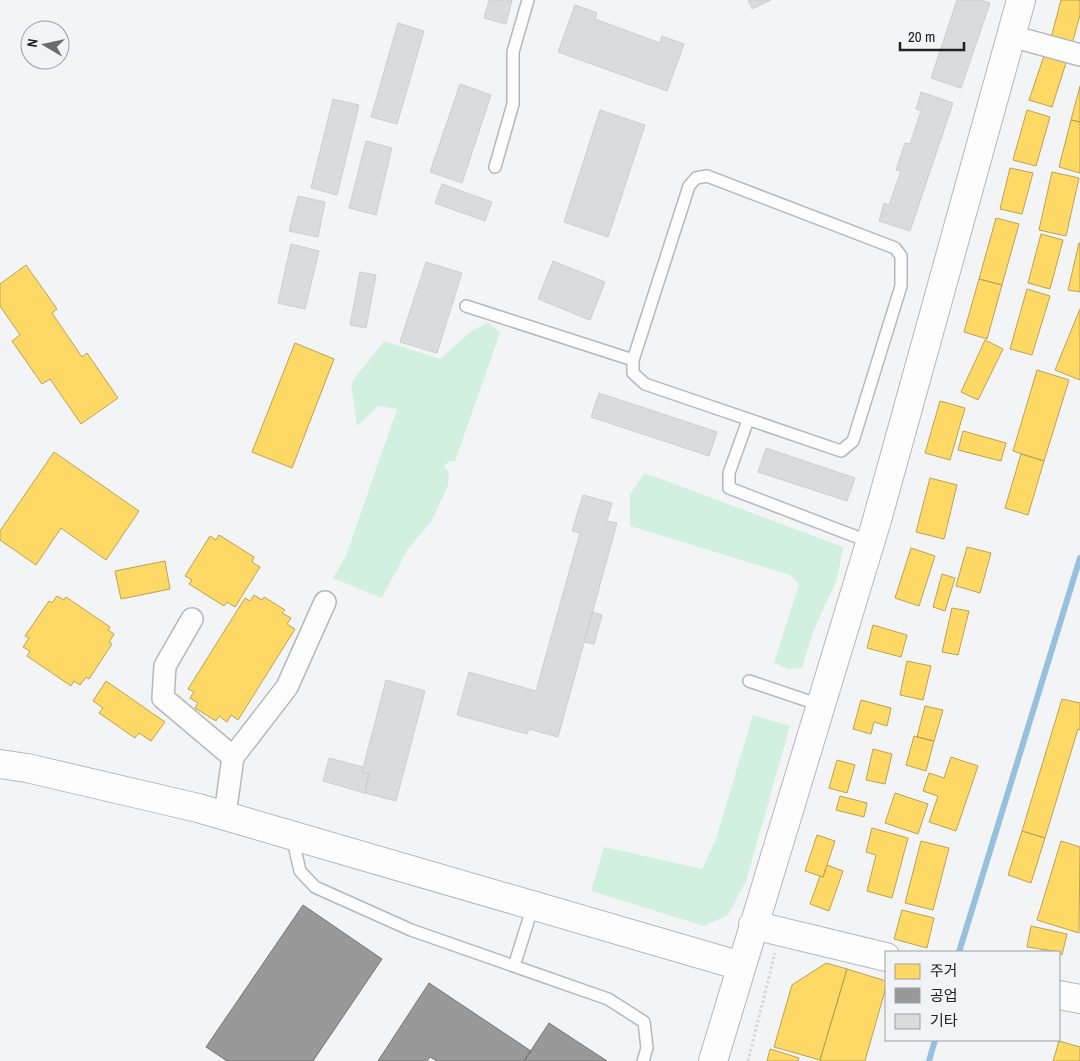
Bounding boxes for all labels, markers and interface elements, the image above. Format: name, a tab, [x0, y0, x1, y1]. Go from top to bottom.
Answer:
north arrow	[20, 20, 70, 70]
scale bar	[900, 20, 964, 52]
text: 20 m	[908, 26, 935, 47]
text: N	[23, 37, 42, 48]
legend	[885, 951, 1060, 1041]
text: 주거	[930, 960, 958, 981]
text: 공업	[930, 985, 958, 1006]
text: 기타	[930, 1010, 958, 1031]

